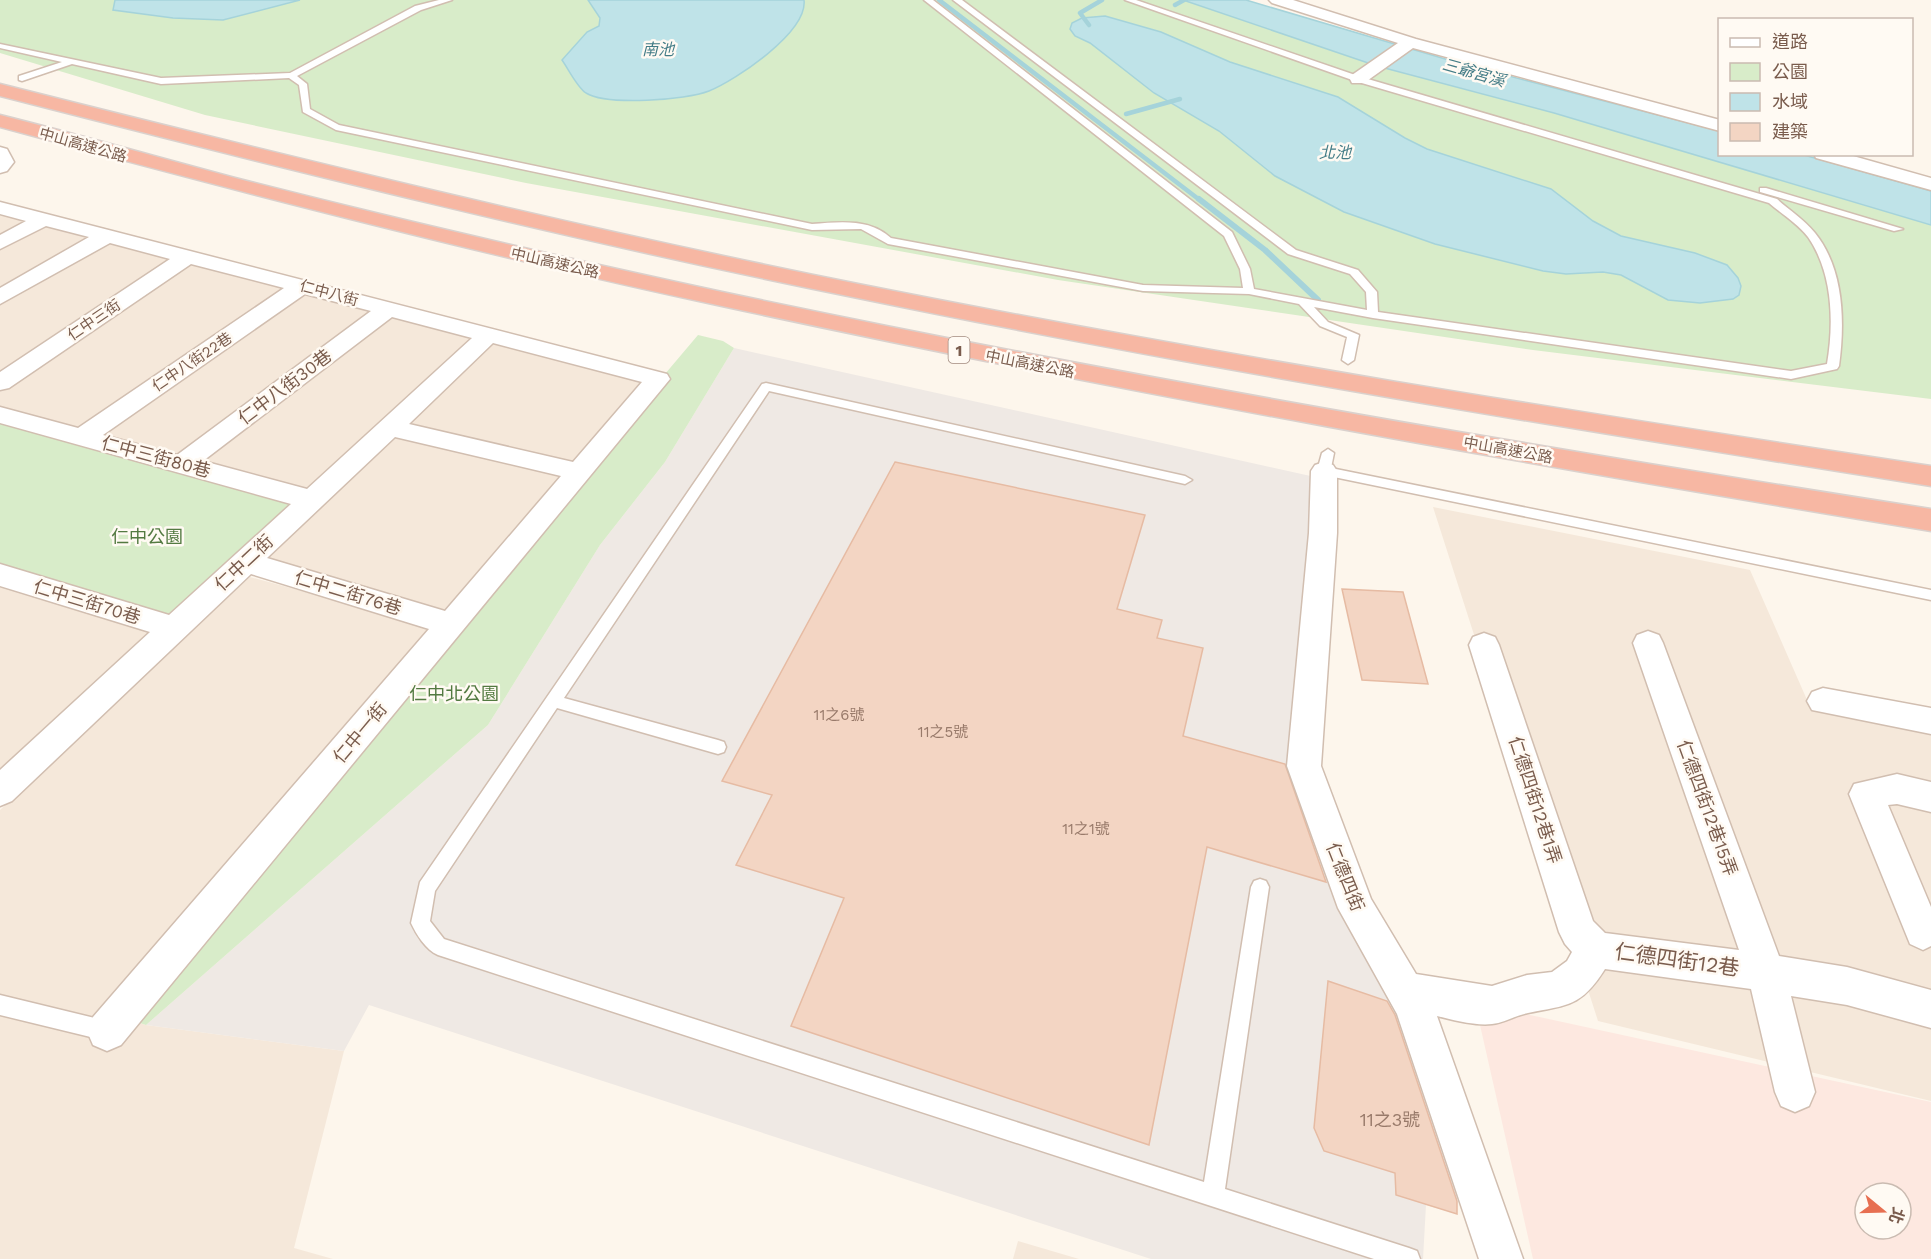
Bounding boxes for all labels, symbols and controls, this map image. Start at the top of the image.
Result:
legend [1718,18,1913,156]
text: 道路 [1772,31,1808,52]
water label: 南池 [642,40,676,59]
water label: 三爺宮溪 [1440,55,1509,91]
text: 公園 [1772,61,1808,82]
text: 水域 [1772,91,1808,112]
text: 建築 [1772,121,1808,142]
street label: 中山高速公路 [37,124,129,166]
water label: 北池 [1319,143,1353,162]
street label: 中山高速公路 [509,244,601,282]
street label: 仁中八街 [298,277,360,309]
street label: 仁中三街 [64,296,124,344]
street label: 仁中八街22巷 [149,329,235,395]
road number: 1 [948,337,970,363]
street label: 仁中八街30巷 [234,345,336,429]
street label: 中山高速公路 [984,347,1076,381]
street label: 仁中三街80巷 [99,432,213,481]
street label: 中山高速公路 [1462,433,1554,467]
park label: 仁中公園 [111,526,183,547]
street label: 仁中二街 [210,530,277,595]
street label: 仁中二街76巷 [292,566,404,619]
street label: 仁中三街70巷 [31,575,143,628]
park label: 仁中北公園 [409,683,499,704]
street label: 仁中一街 [328,698,391,767]
house number: 11之6號 [814,706,864,724]
house number: 11之5號 [918,723,968,741]
street label: 仁德四街12巷1弄 [1505,734,1566,866]
street label: 仁德四街12巷15弄 [1673,737,1742,879]
house number: 11之1號 [1062,820,1110,838]
street label: 仁德四街 [1322,840,1369,914]
street label: 仁德四街12巷 [1613,938,1741,981]
house number: 11之3號 [1360,1109,1420,1130]
north arrow [1853,1181,1913,1241]
text: 北 [1885,1205,1908,1226]

